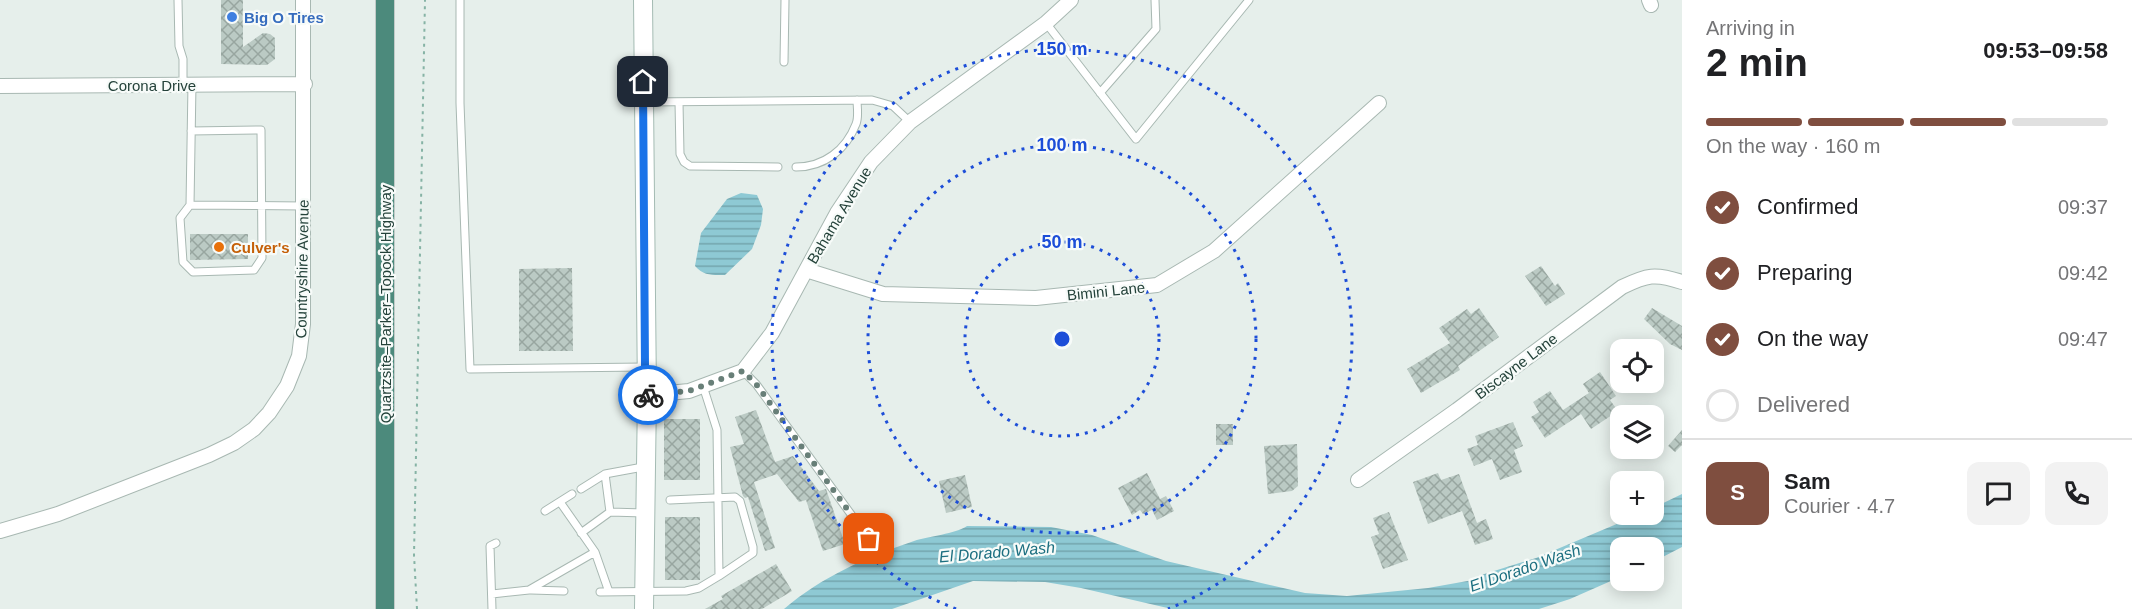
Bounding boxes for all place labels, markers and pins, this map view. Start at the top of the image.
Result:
place label: Big O Tires [244,9,324,26]
marker: Big O Tires [225,10,239,24]
pin [617,56,668,107]
place label: Culver's [231,239,290,256]
marker: Culver's [212,240,226,254]
centre of rings [1052,329,1072,349]
pin [843,513,894,564]

